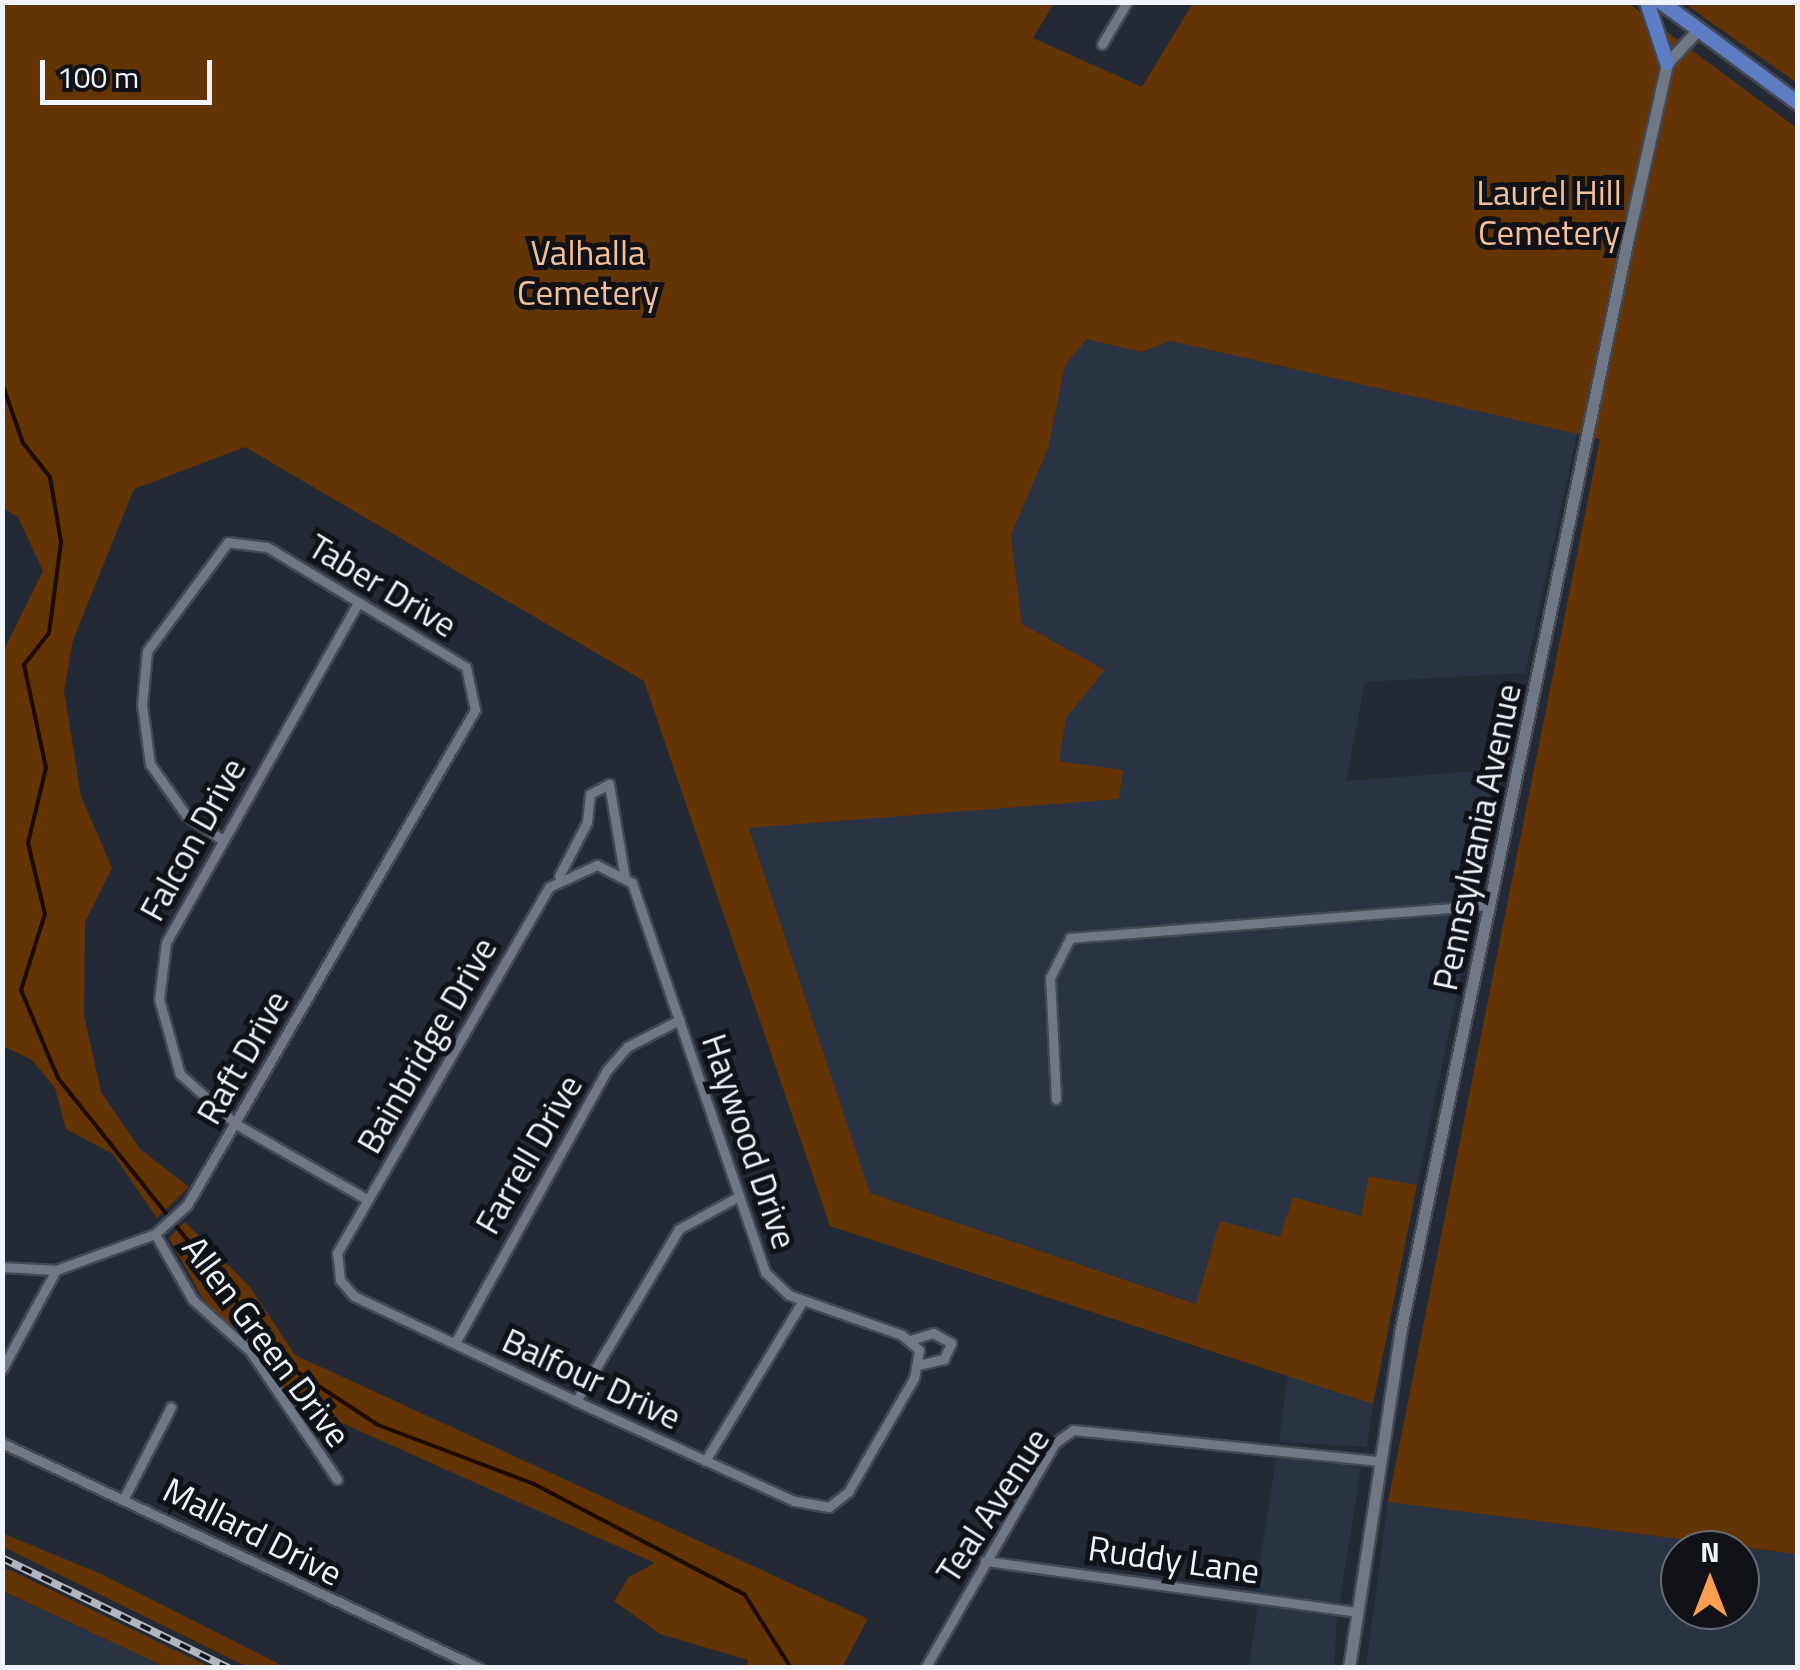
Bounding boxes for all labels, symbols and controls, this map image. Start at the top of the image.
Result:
scale bar [45,40,218,102]
text: 100 m [57,54,139,100]
park label: Laurel Hill Cemetery [1476,171,1622,253]
park label: Valhalla Cemetery [517,231,659,313]
street label: Taber Drive [301,524,465,646]
street label: Pennsylvania Avenue [1423,680,1529,994]
street label: Falcon Drive [130,750,254,928]
street label: Bainbridge Drive [347,930,505,1160]
street label: Raft Drive [187,983,297,1131]
street label: Haywood Drive [694,1028,806,1254]
street label: Farrell Drive [466,1067,590,1241]
street label: Allen Green Drive [174,1227,360,1455]
street label: Balfour Drive [496,1318,688,1438]
street label: Teal Avenue [927,1420,1057,1590]
street label: Mallard Drive [157,1468,349,1594]
street label: Ruddy Lane [1086,1526,1262,1592]
north arrow [1660,1530,1760,1630]
text: N [1700,1530,1720,1573]

